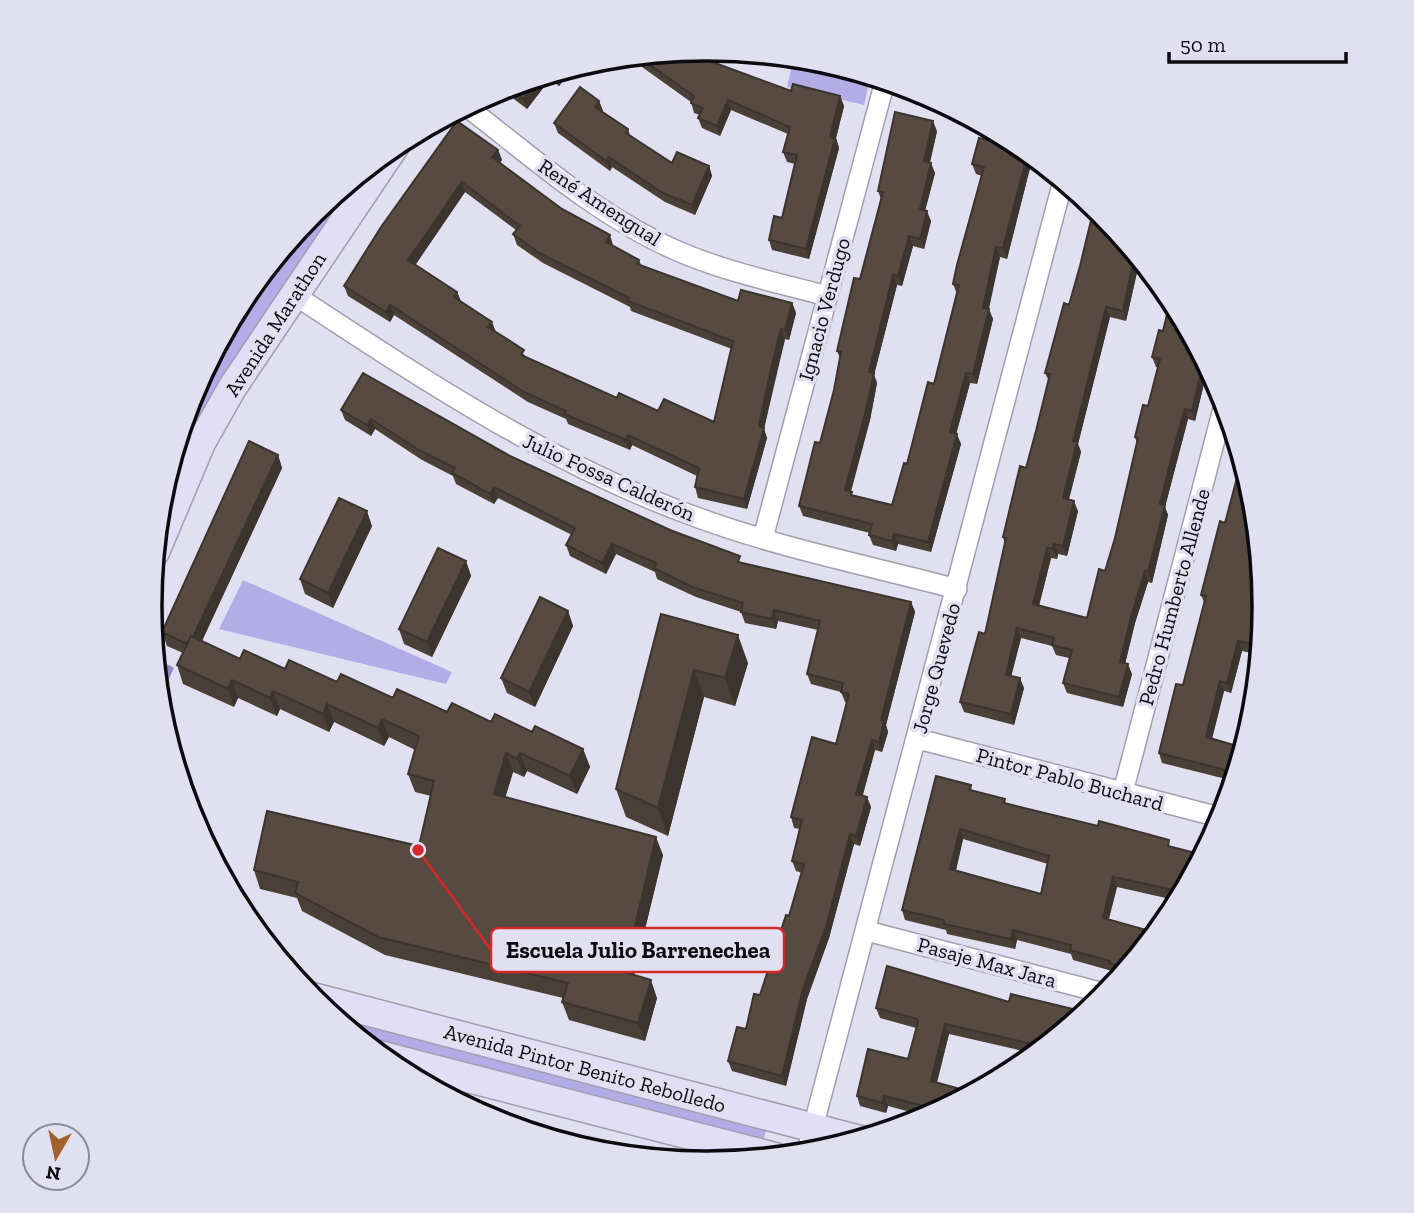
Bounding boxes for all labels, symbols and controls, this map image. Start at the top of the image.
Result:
scale bar [1169,21,1346,65]
text: 50 m [1180,32,1226,57]
street label: René Amengual [534,153,666,251]
street label: Ignacio Verdugo [793,235,855,383]
street label: Avenida Marathon [219,247,331,401]
street label: Julio Fossa Calderón [519,428,699,526]
street label: Pedro Humberto Allende [1133,486,1215,708]
street label: Jorge Quevedo [907,600,965,736]
street label: Pintor Pablo Buchard [974,742,1167,816]
callout: Escuela Julio Barrenechea [491,928,784,972]
street label: Pasaje Max Jara [914,931,1059,994]
text: Escuela Julio Barrenechea [506,936,771,964]
street label: Avenida Pintor Benito Rebolledo [441,1018,729,1118]
north arrow [21,1122,91,1192]
text: N [44,1161,62,1186]

